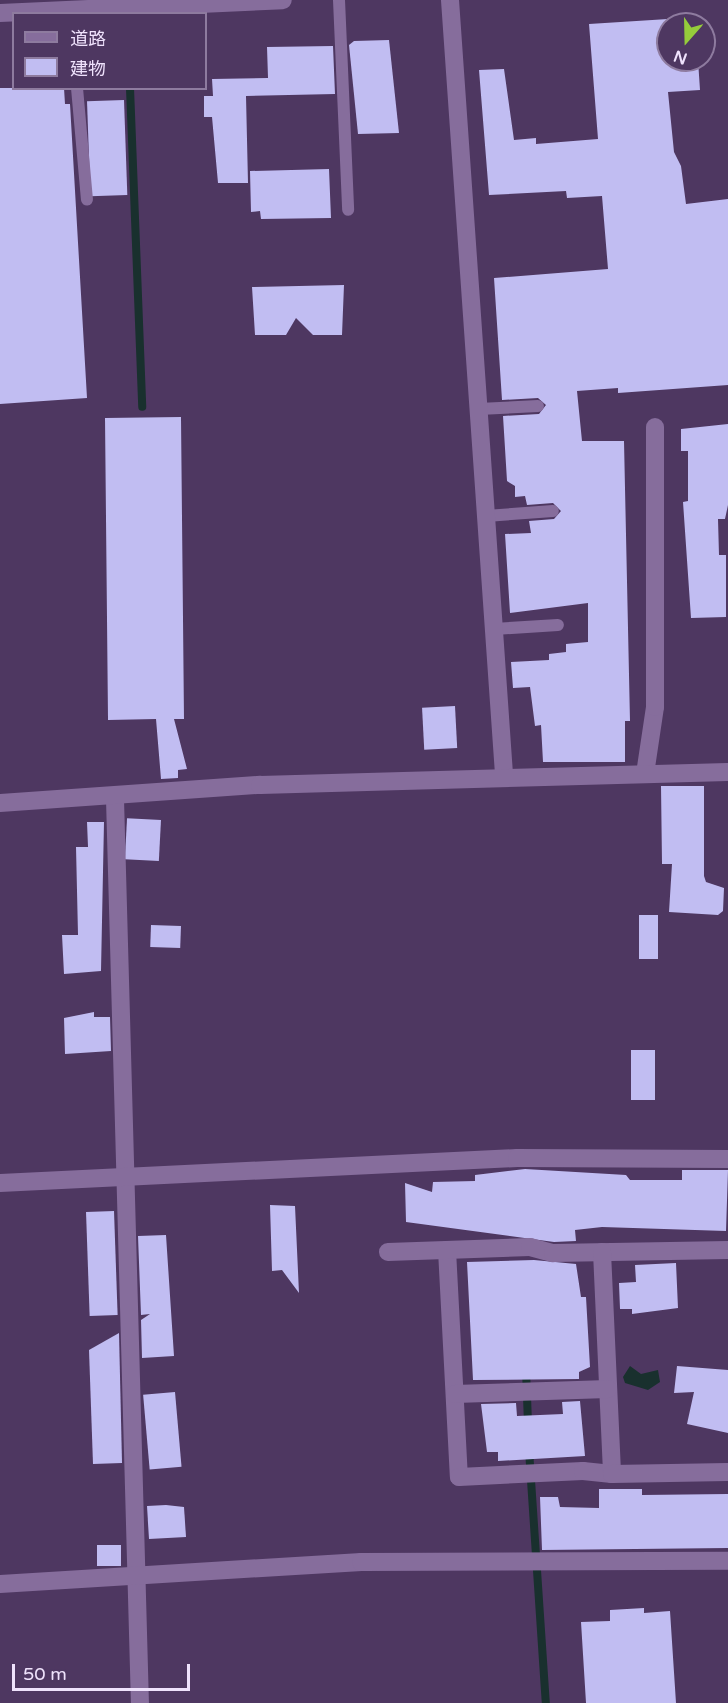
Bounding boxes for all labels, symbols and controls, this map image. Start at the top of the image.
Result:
legend [12,12,207,90]
north arrow [656,12,716,72]
text: 道路 [70,28,106,50]
text: N [671,45,690,69]
text: 建物 [70,58,106,80]
scale bar [15,1652,194,1690]
text: 50 m [23,1663,67,1685]

